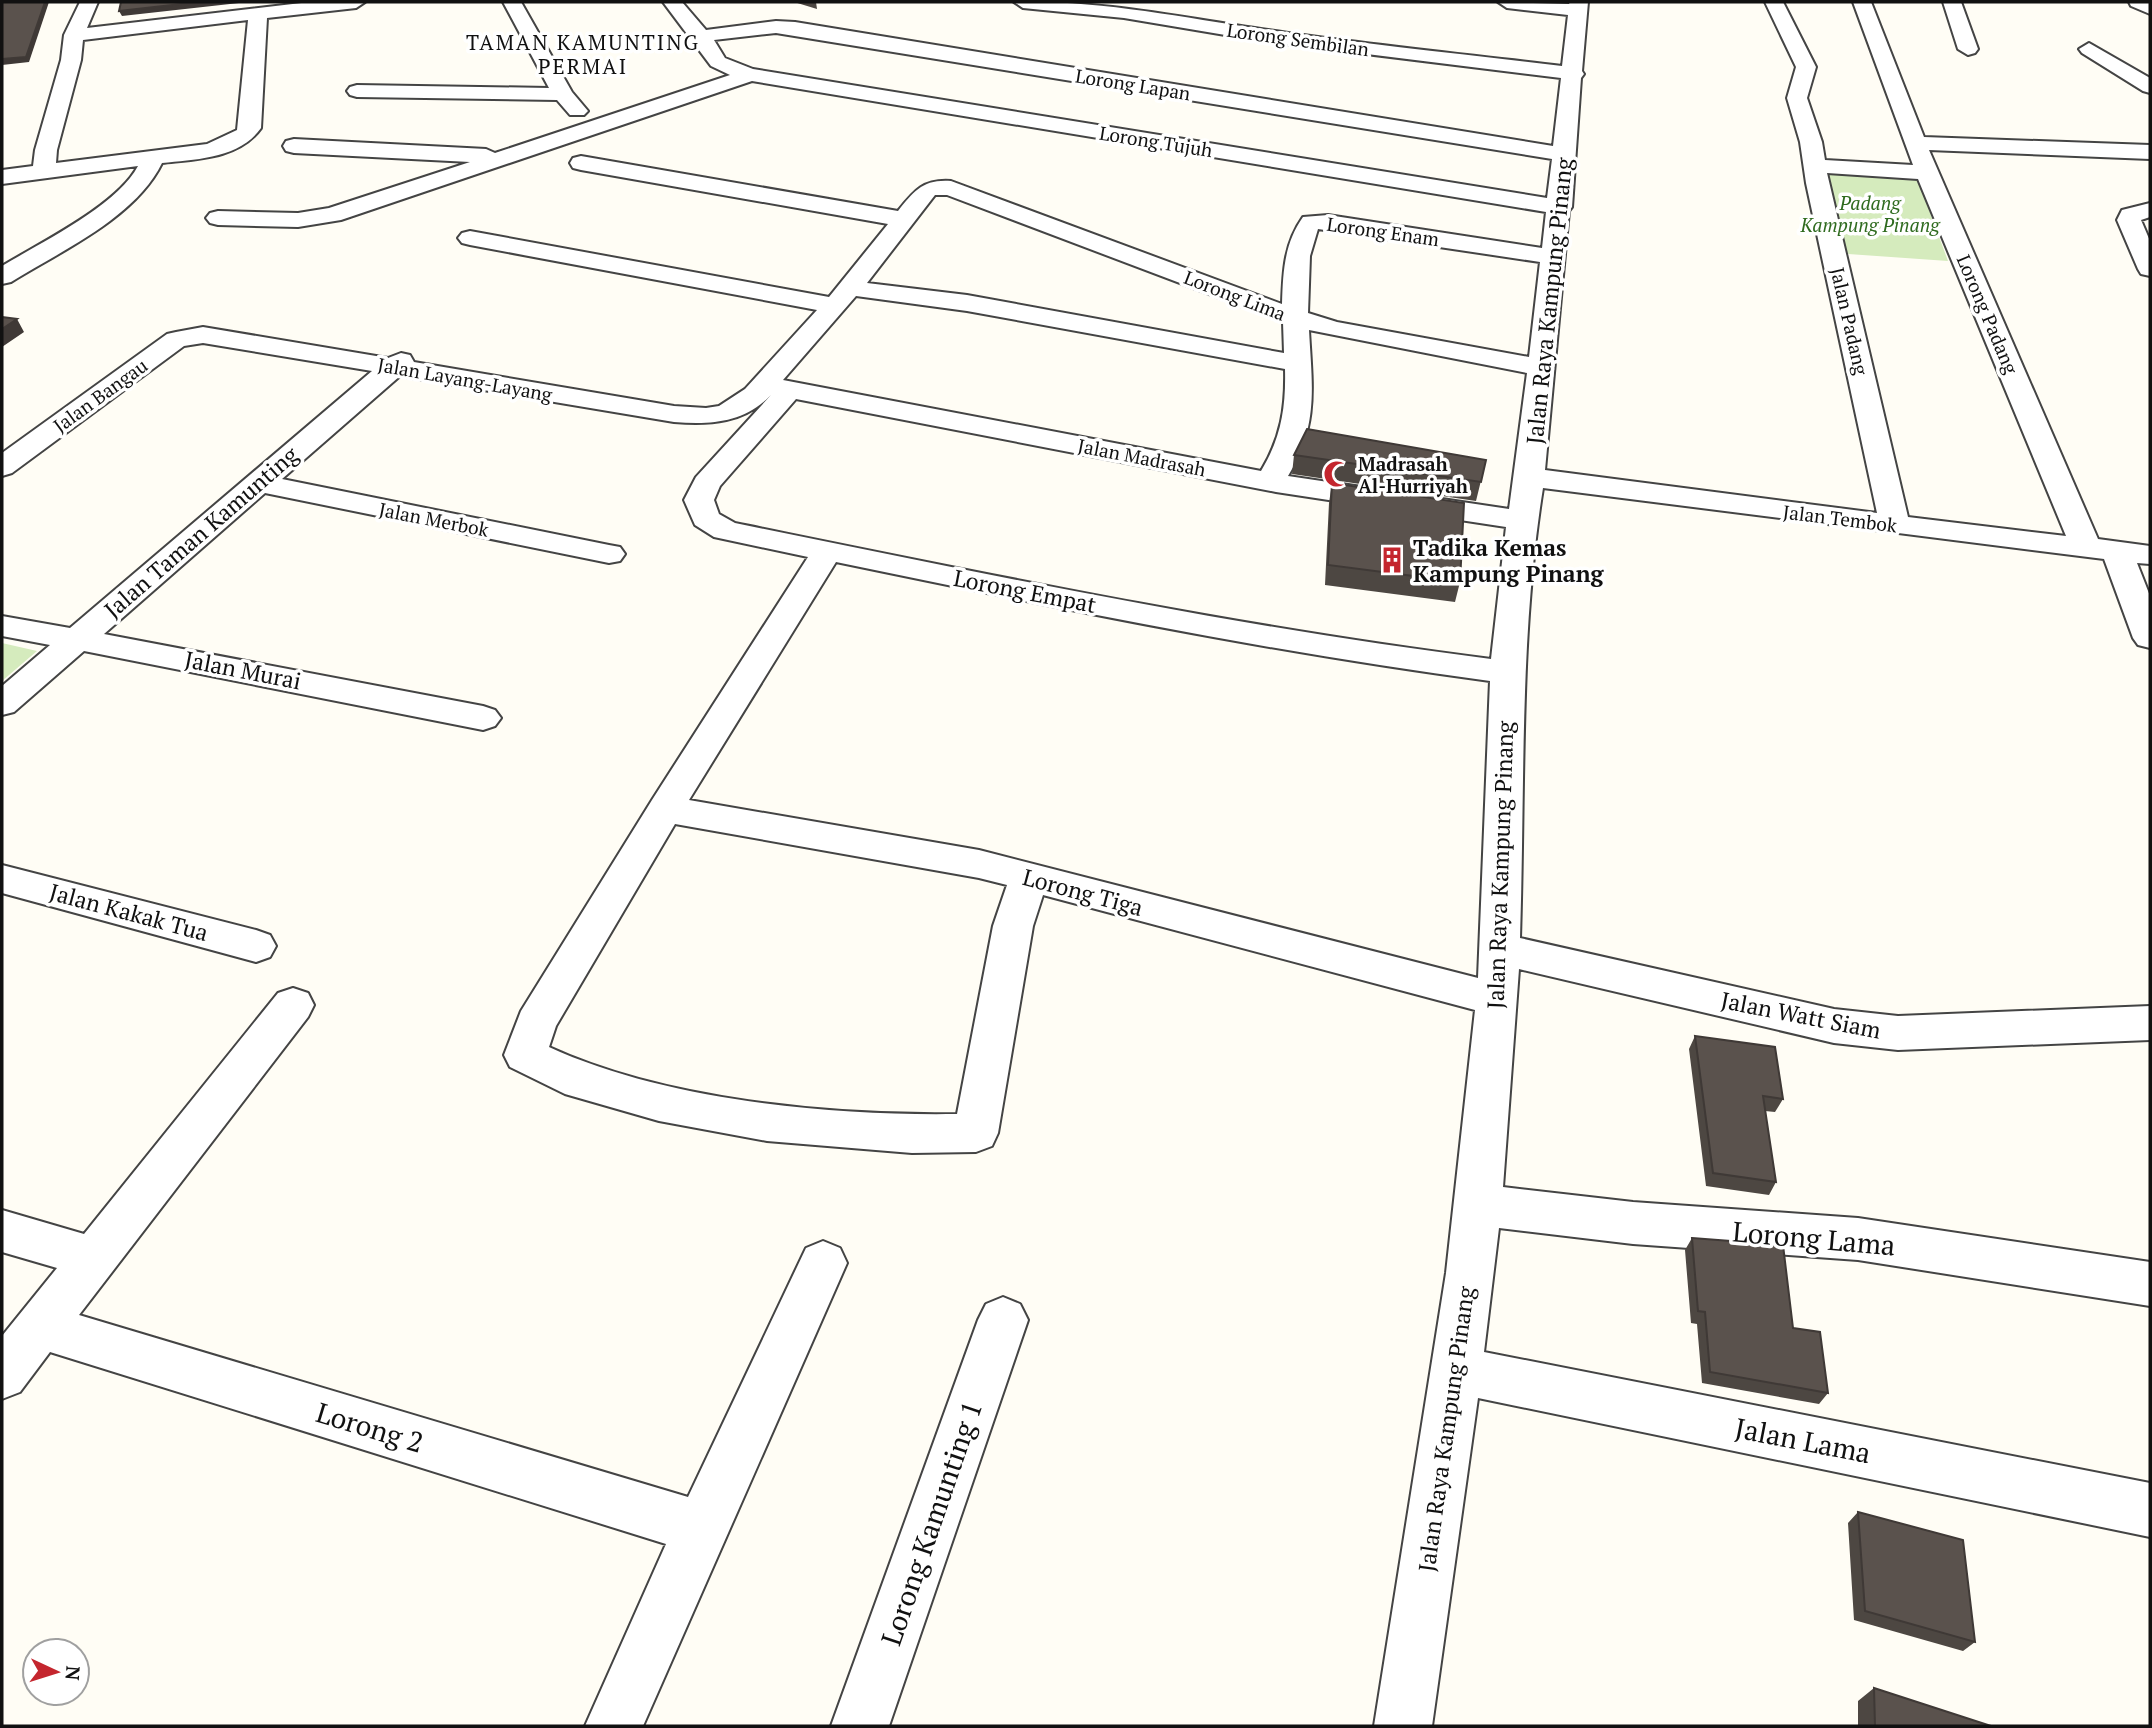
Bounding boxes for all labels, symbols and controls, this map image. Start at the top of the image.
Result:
street label: Lorong Sembilan [1225,17,1371,61]
district label: TAMAN KAMUNTING PERMAI [466,28,700,80]
street label: Lorong Lapan [1074,63,1192,105]
street label: Lorong Tujuh [1098,120,1214,162]
street label: Jalan Raya Kampung Pinang [1519,155,1580,446]
park label: Padang Kampung Pinang [1800,190,1941,237]
street label: Lorong Enam [1325,211,1441,251]
street label: Lorong Padang [1952,251,2025,378]
street label: Lorong Lima [1181,264,1290,326]
street label: Jalan Padang [1825,265,1875,378]
street label: Jalan Layang-Layang [376,351,555,407]
street label: Jalan Bangau [48,352,152,438]
street label: Jalan Madrasah [1076,432,1208,482]
street label: Jalan Taman Kamunting [97,439,305,625]
place label: Madrasah Al-Hurriyah [1358,451,1468,498]
mosque icon: Madrasah Al-Hurriyah [1322,459,1352,489]
street label: Jalan Merbok [377,496,491,542]
street label: Jalan Tembok [1782,499,1899,537]
place label: Tadika Kemas Kampung Pinang [1413,532,1604,589]
building icon: Tadika Kemas Kampung Pinang [1377,545,1407,575]
street label: Lorong Empat [951,562,1099,620]
street label: Jalan Murai [182,644,304,696]
street label: Jalan Raya Kampung Pinang [1479,720,1521,1009]
street label: Lorong Tiga [1020,861,1147,923]
street label: Jalan Kakak Tua [46,876,212,948]
street label: Jalan Watt Siam [1718,984,1884,1046]
street label: Lorong Lama [1731,1212,1897,1264]
street label: Jalan Raya Kampung Pinang [1411,1283,1482,1574]
street label: Lorong 2 [312,1393,428,1461]
street label: Lorong Kamunting 1 [872,1396,990,1650]
street label: Jalan Lama [1732,1409,1874,1471]
north arrow [21,1637,91,1707]
text: N [60,1665,86,1682]

